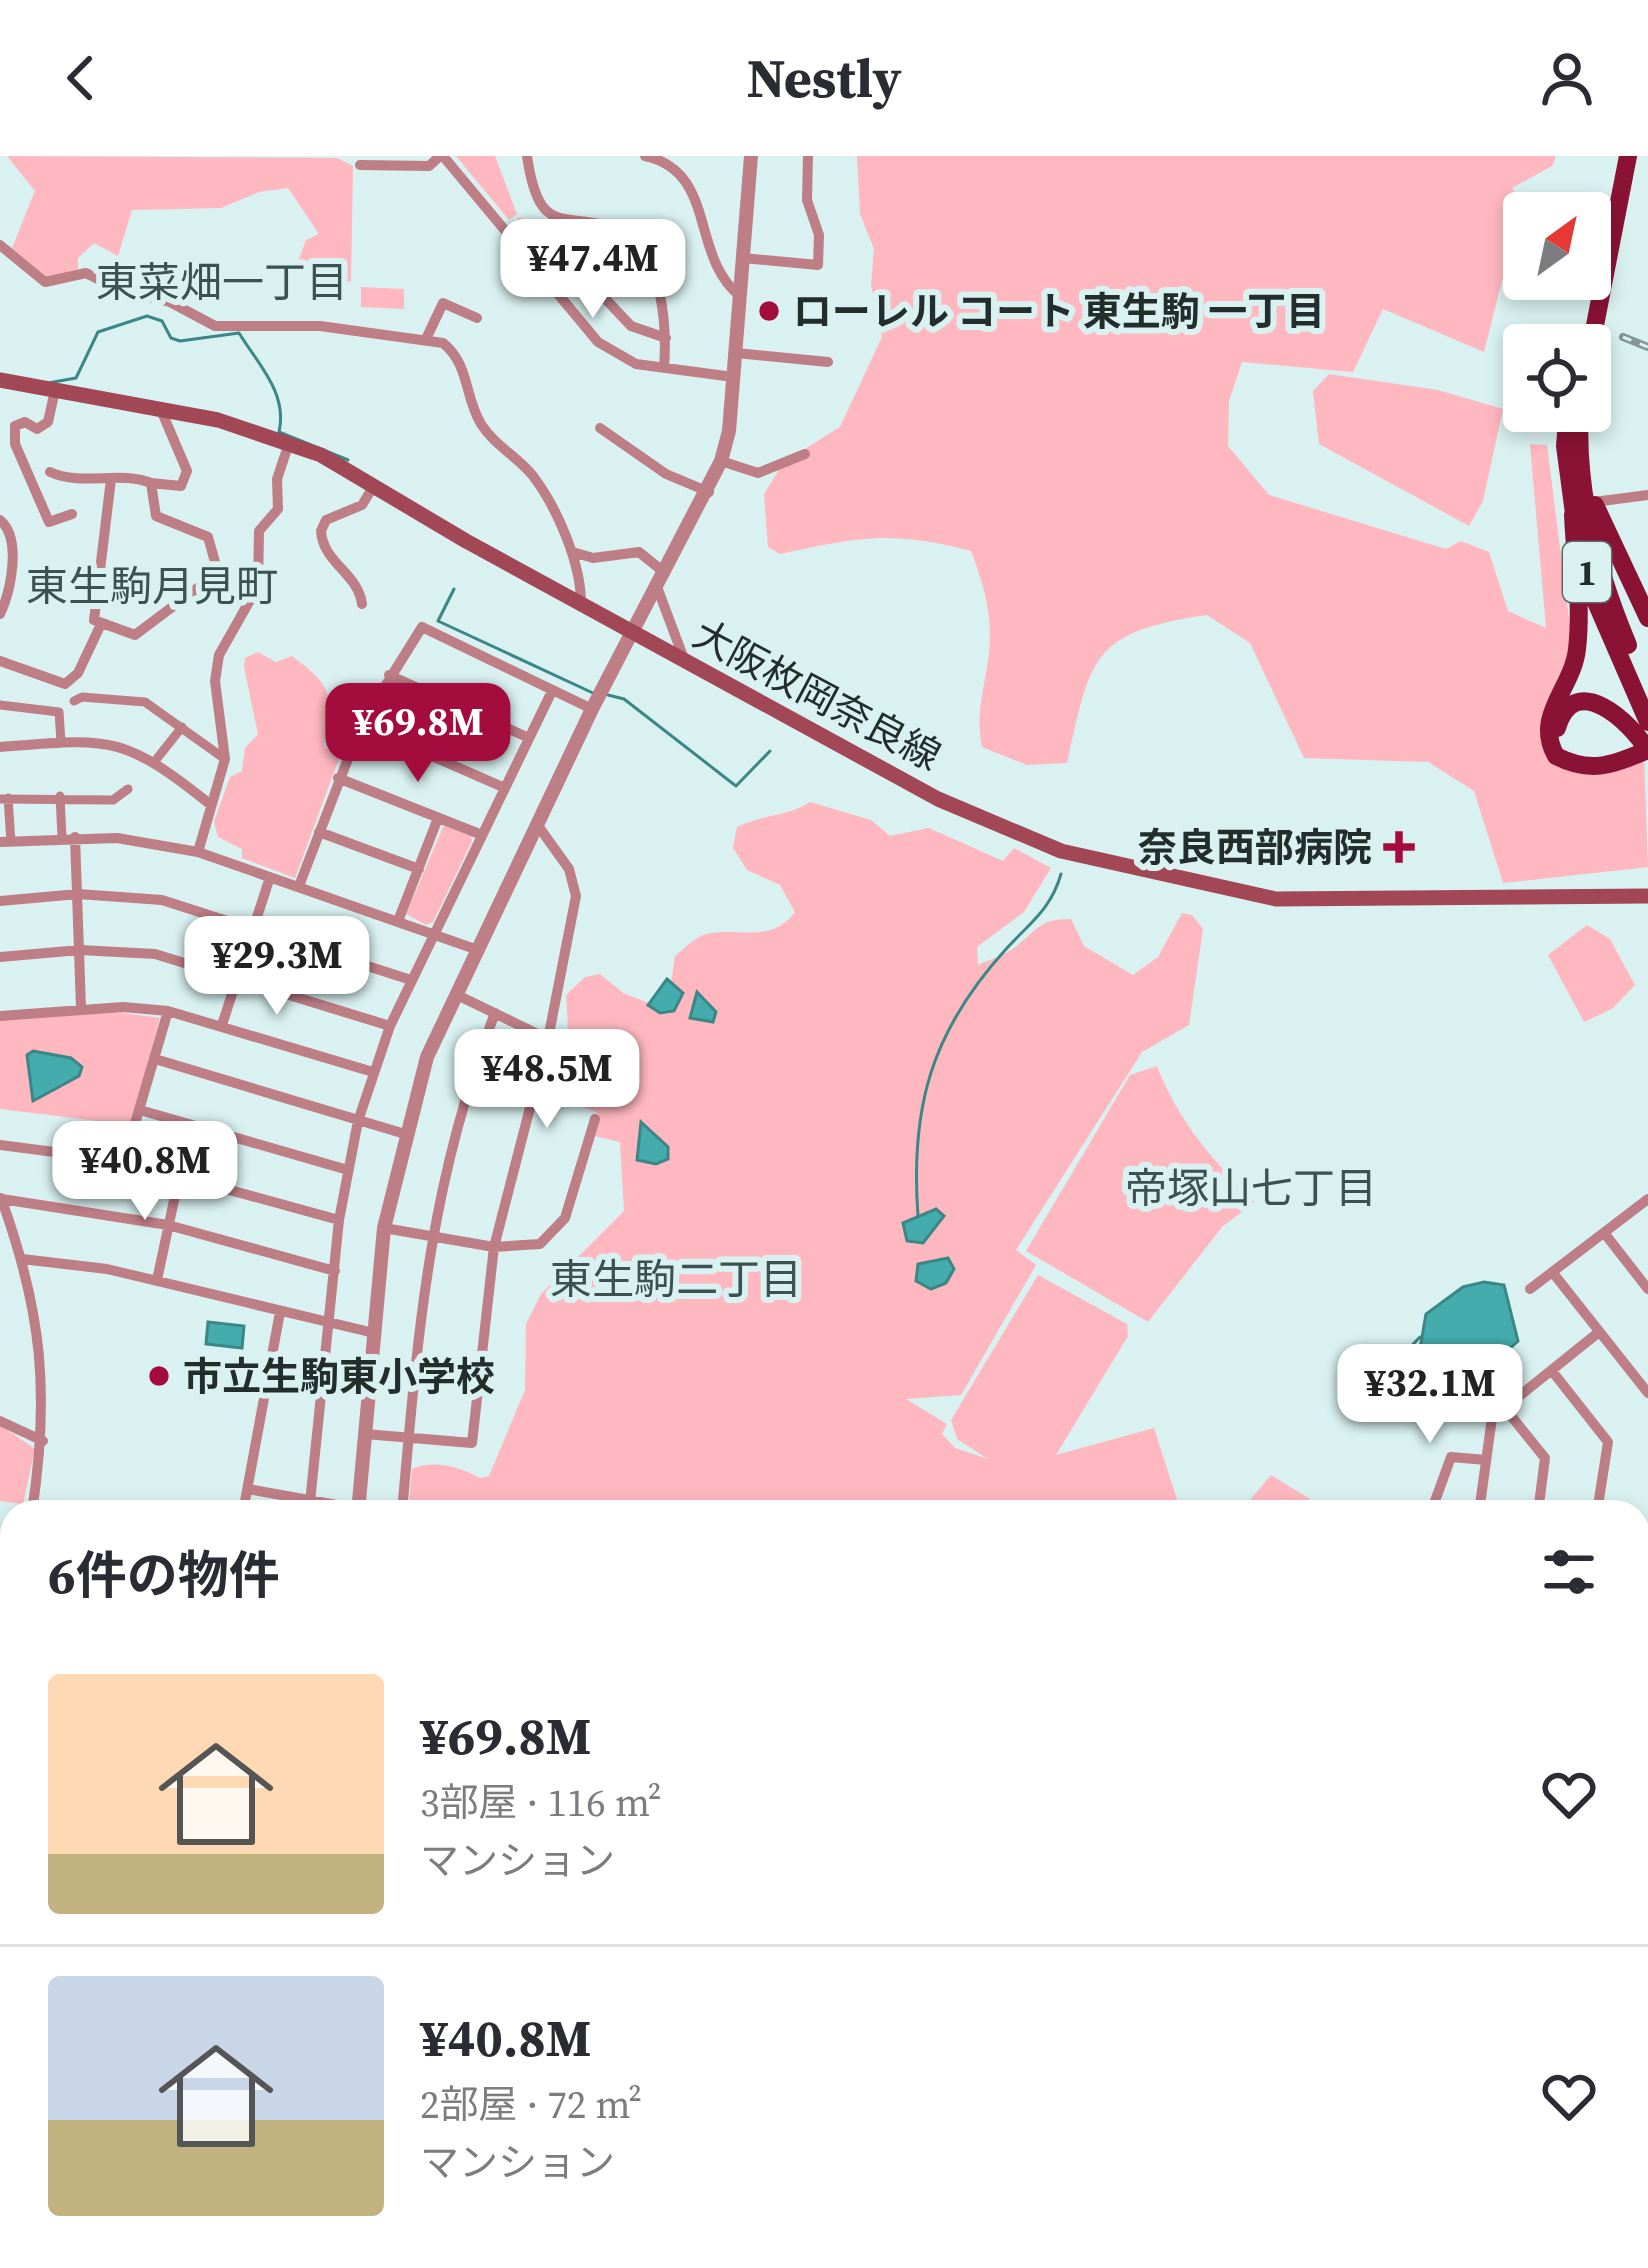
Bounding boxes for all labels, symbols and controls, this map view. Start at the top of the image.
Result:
text: Nestly [747,41,902,115]
icon: back [48,45,114,111]
icon: person [1534,45,1600,111]
north arrow [1503,192,1611,300]
map controls [1503,192,1611,432]
pin: ¥47.4M [495,219,691,321]
text: ¥47.4M [527,231,659,284]
district label: 東菜畑一丁目 [96,253,348,311]
place label: ローレル コート 東生駒 一丁目 [793,285,1325,338]
marker: ローレル コート 東生駒 一丁目 [756,298,782,324]
button: locate [1503,324,1611,432]
road number: 1 [1563,542,1611,602]
district label: 東生駒月見町 [26,557,278,615]
street label: 大阪枚岡奈良線 [684,608,950,782]
pin: ¥69.8M [320,683,516,785]
text: ¥69.8M [352,695,484,748]
place label: 奈良西部病院 [1138,821,1372,874]
marker: 奈良西部病院 [1383,831,1415,863]
pin: ¥29.3M [179,916,375,1018]
text: ¥29.3M [211,928,343,981]
pin: ¥48.5M [449,1029,645,1131]
text: ¥48.5M [481,1041,613,1094]
pin: ¥40.8M [47,1121,243,1223]
text: ¥40.8M [79,1133,211,1186]
district label: 帝塚山七丁目 [1125,1159,1377,1217]
district label: 東生駒二丁目 [550,1250,802,1308]
pin: ¥32.1M [1332,1344,1528,1446]
place label: 市立生駒東小学校 [183,1350,495,1403]
text: ¥32.1M [1364,1356,1496,1409]
marker: 市立生駒東小学校 [146,1363,172,1389]
icon: filters [1536,1539,1602,1605]
text: 6件の物件 [48,1540,280,1610]
text: ¥69.8M [420,1701,592,1771]
icon: home [144,1722,288,1866]
icon: heart [1536,1761,1602,1827]
text: 3部屋 · 116 m² [420,1776,662,1829]
text: マンション [420,1834,615,1887]
text: ¥40.8M [420,2003,592,2073]
icon: home [144,2024,288,2168]
icon: heart [1536,2063,1602,2129]
text: 2部屋 · 72 m² [420,2078,642,2131]
text: マンション [420,2136,615,2189]

